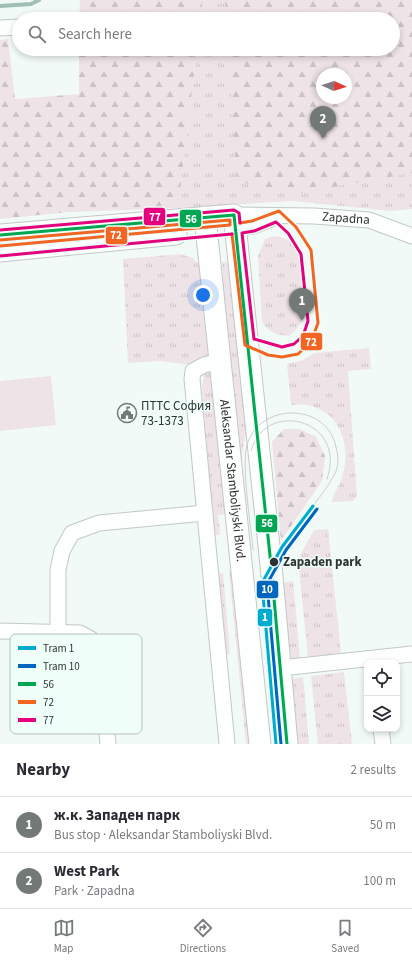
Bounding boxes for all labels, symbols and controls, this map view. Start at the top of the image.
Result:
search box [12,12,400,56]
icon: search [26,23,48,45]
text: Search here [58,24,132,45]
north arrow [316,68,352,104]
pin: 2 [310,106,336,139]
line badge: 77 [143,207,166,226]
street label: Zapadna [321,208,370,229]
line badge: 56 [179,209,202,228]
text: 77 [149,210,161,225]
text: 56 [185,212,197,227]
line badge: 72 [105,226,128,245]
text: 72 [110,228,122,243]
your location [193,285,213,305]
pin: 1 [289,288,315,321]
line badge: 72 [300,332,323,351]
text: 72 [305,335,317,350]
place label: ПТТС София 73-1373 [141,397,211,430]
street label: Aleksandar Stamboliyski Blvd. [215,398,250,563]
public building icon: ПТТС София 73-1373 [116,402,138,424]
line badge: 56 [255,514,278,533]
text: 56 [261,516,273,531]
place label: Zapaden park [283,553,362,571]
marker: Zapaden park [268,556,280,568]
line badge: 10 [256,580,279,599]
text: 10 [261,582,273,597]
line badge: 1 [257,608,273,627]
text: 1 [262,610,268,625]
legend [10,634,142,734]
text: Tram 1 [43,641,74,656]
text: Tram 10 [43,659,80,674]
map controls [364,660,400,732]
button: locate [364,660,400,696]
text: 56 [43,677,54,692]
text: 72 [43,695,54,710]
button: layers [364,696,400,732]
text: 77 [43,713,54,728]
text: Nearby [16,758,70,782]
text: 2 results [351,761,396,779]
text: ж.к. Западен парк [54,805,180,826]
text: 1 [26,816,32,834]
text: 50 m [370,816,396,834]
text: Bus stop · Aleksandar Stamboliyski Blvd. [54,826,272,844]
text: West Park [54,861,120,882]
text: 2 [26,872,32,890]
text: 100 m [363,872,396,890]
text: Park · Zapadna [54,882,135,900]
tab: Map [53,917,75,956]
tab: Directions [180,917,226,956]
tab: Saved [331,917,359,956]

